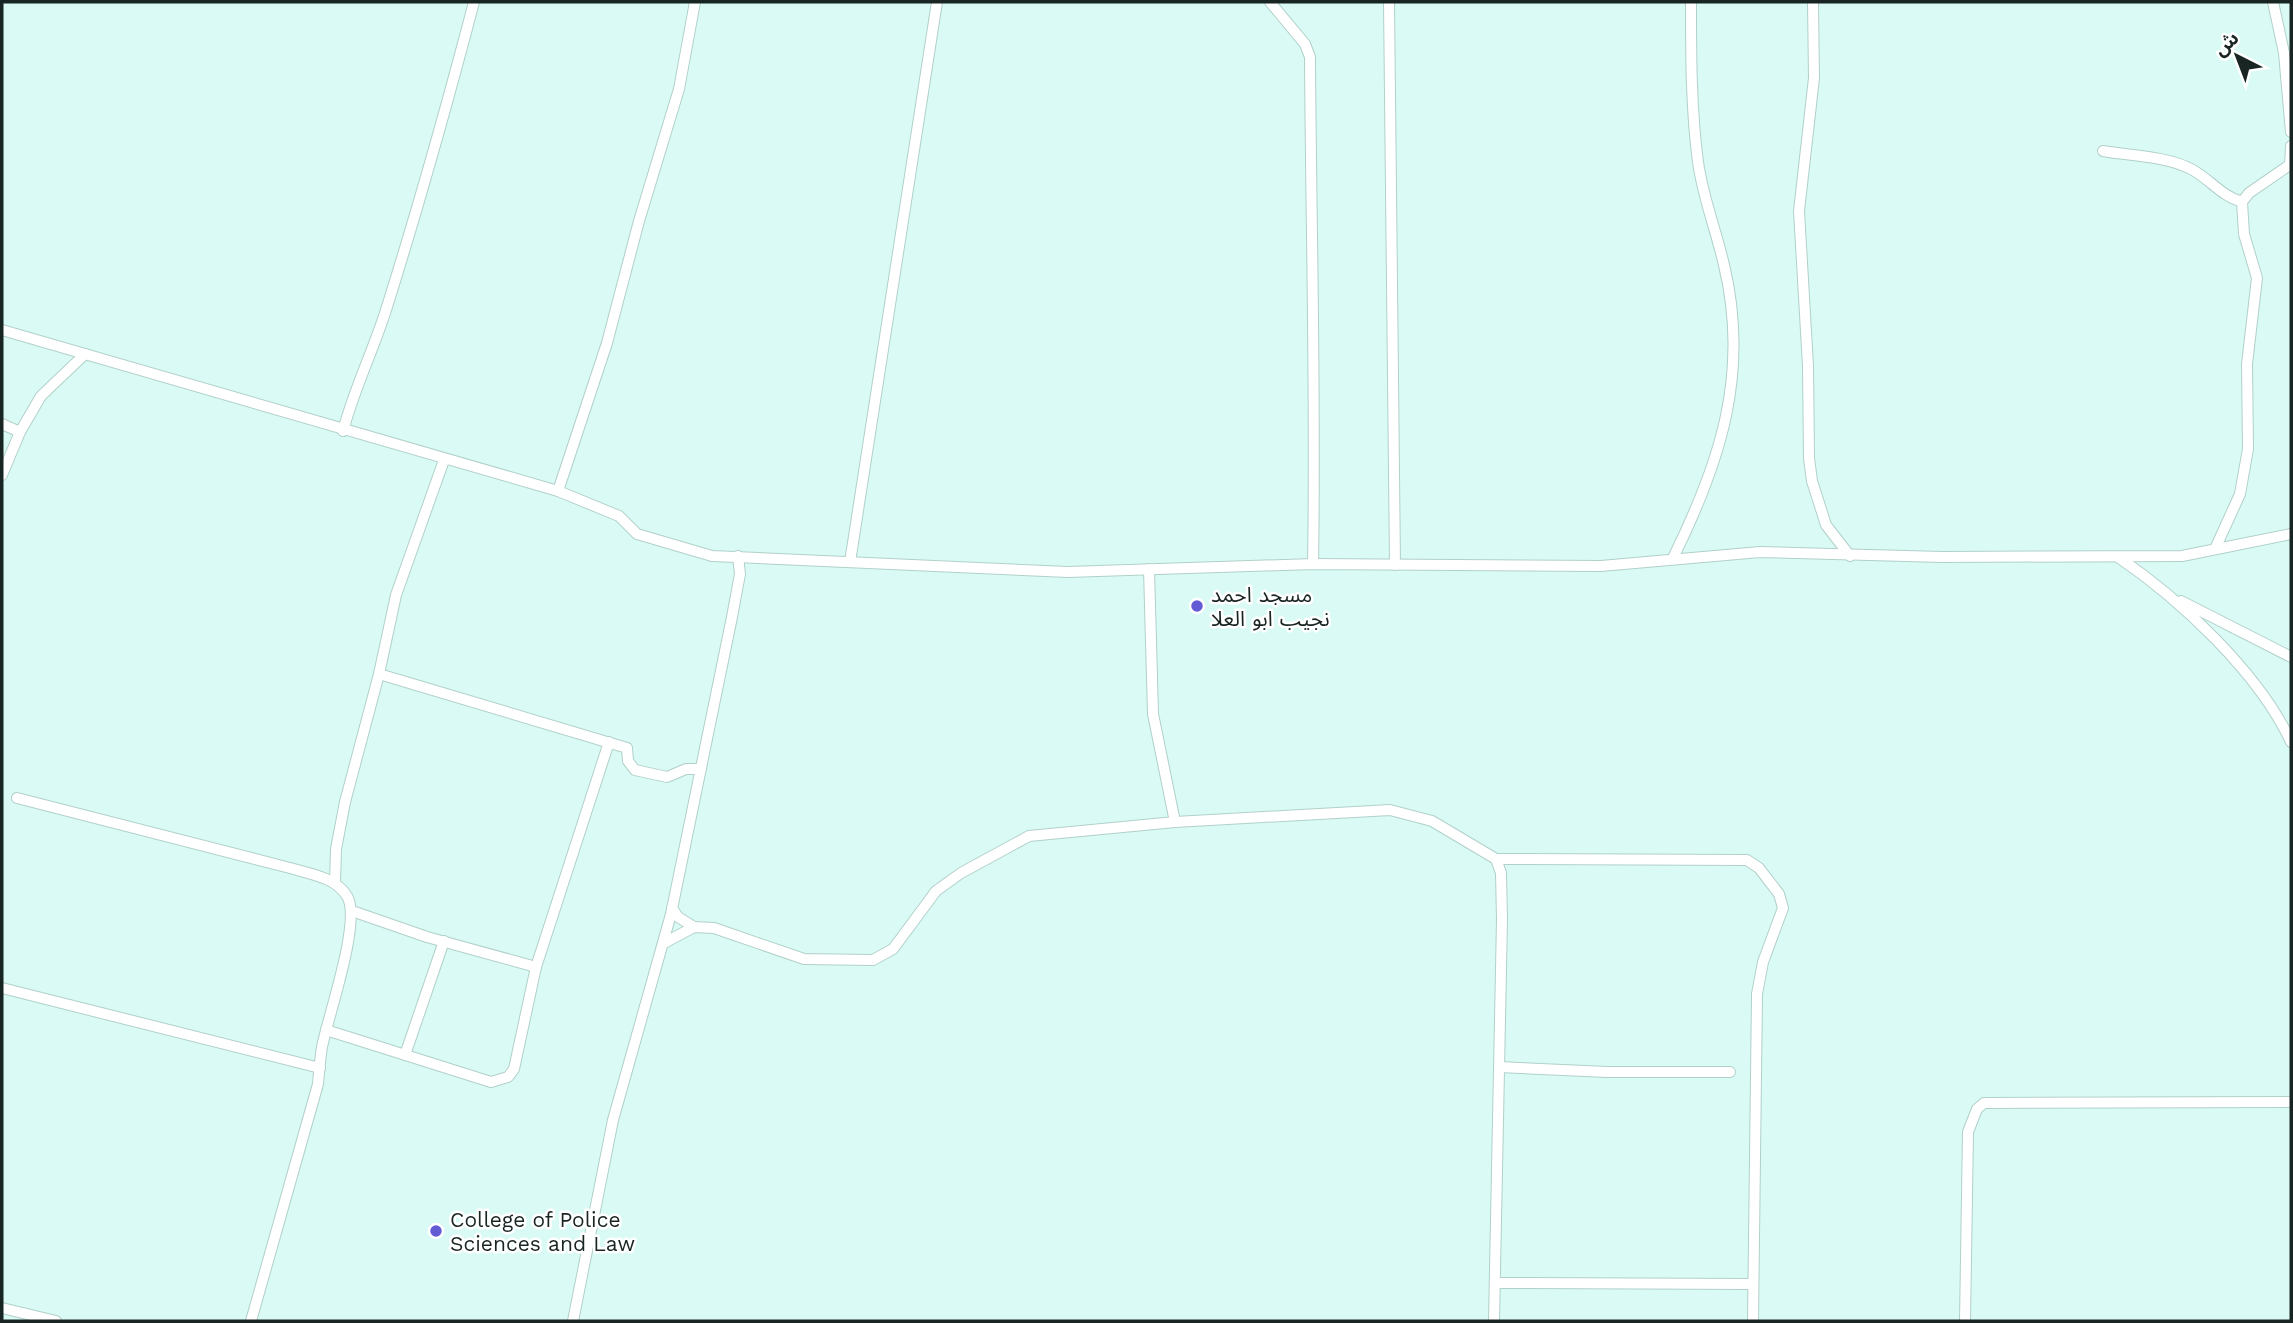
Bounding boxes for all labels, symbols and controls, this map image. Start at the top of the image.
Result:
north arrow [2202,21,2272,91]
text: ش [2209,26,2243,61]
place label: مسجد احمد نجيب ابو العلا [1211,582,1330,631]
marker: مسجد احمد نجيب ابو العلا [1189,598,1205,614]
place label: College of Police Sciences and Law [450,1207,635,1256]
marker: College of Police Sciences and Law [428,1223,444,1239]

